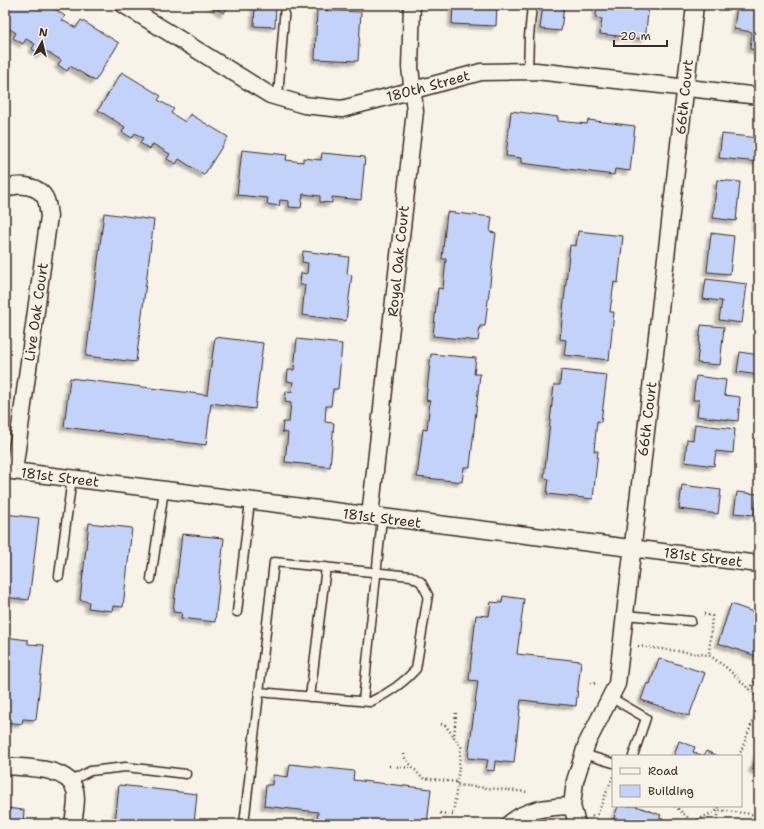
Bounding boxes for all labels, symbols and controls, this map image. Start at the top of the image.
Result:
north arrow [22,22,62,62]
scale bar [614,22,667,48]
text: N [38,25,49,41]
text: 20 m [620,28,651,44]
street label: 66th Court [671,59,697,135]
street label: 180th Street [384,66,472,106]
street label: Royal Oak Court [383,204,413,318]
street label: Live Oak Court [20,261,52,363]
street label: 66th Court [633,380,661,458]
street label: 181st Street [20,463,100,491]
street label: 181st Street [342,504,422,532]
street label: 181st Street [663,543,743,571]
legend [612,755,742,807]
text: Road [648,763,679,779]
text: Building [648,783,694,799]

